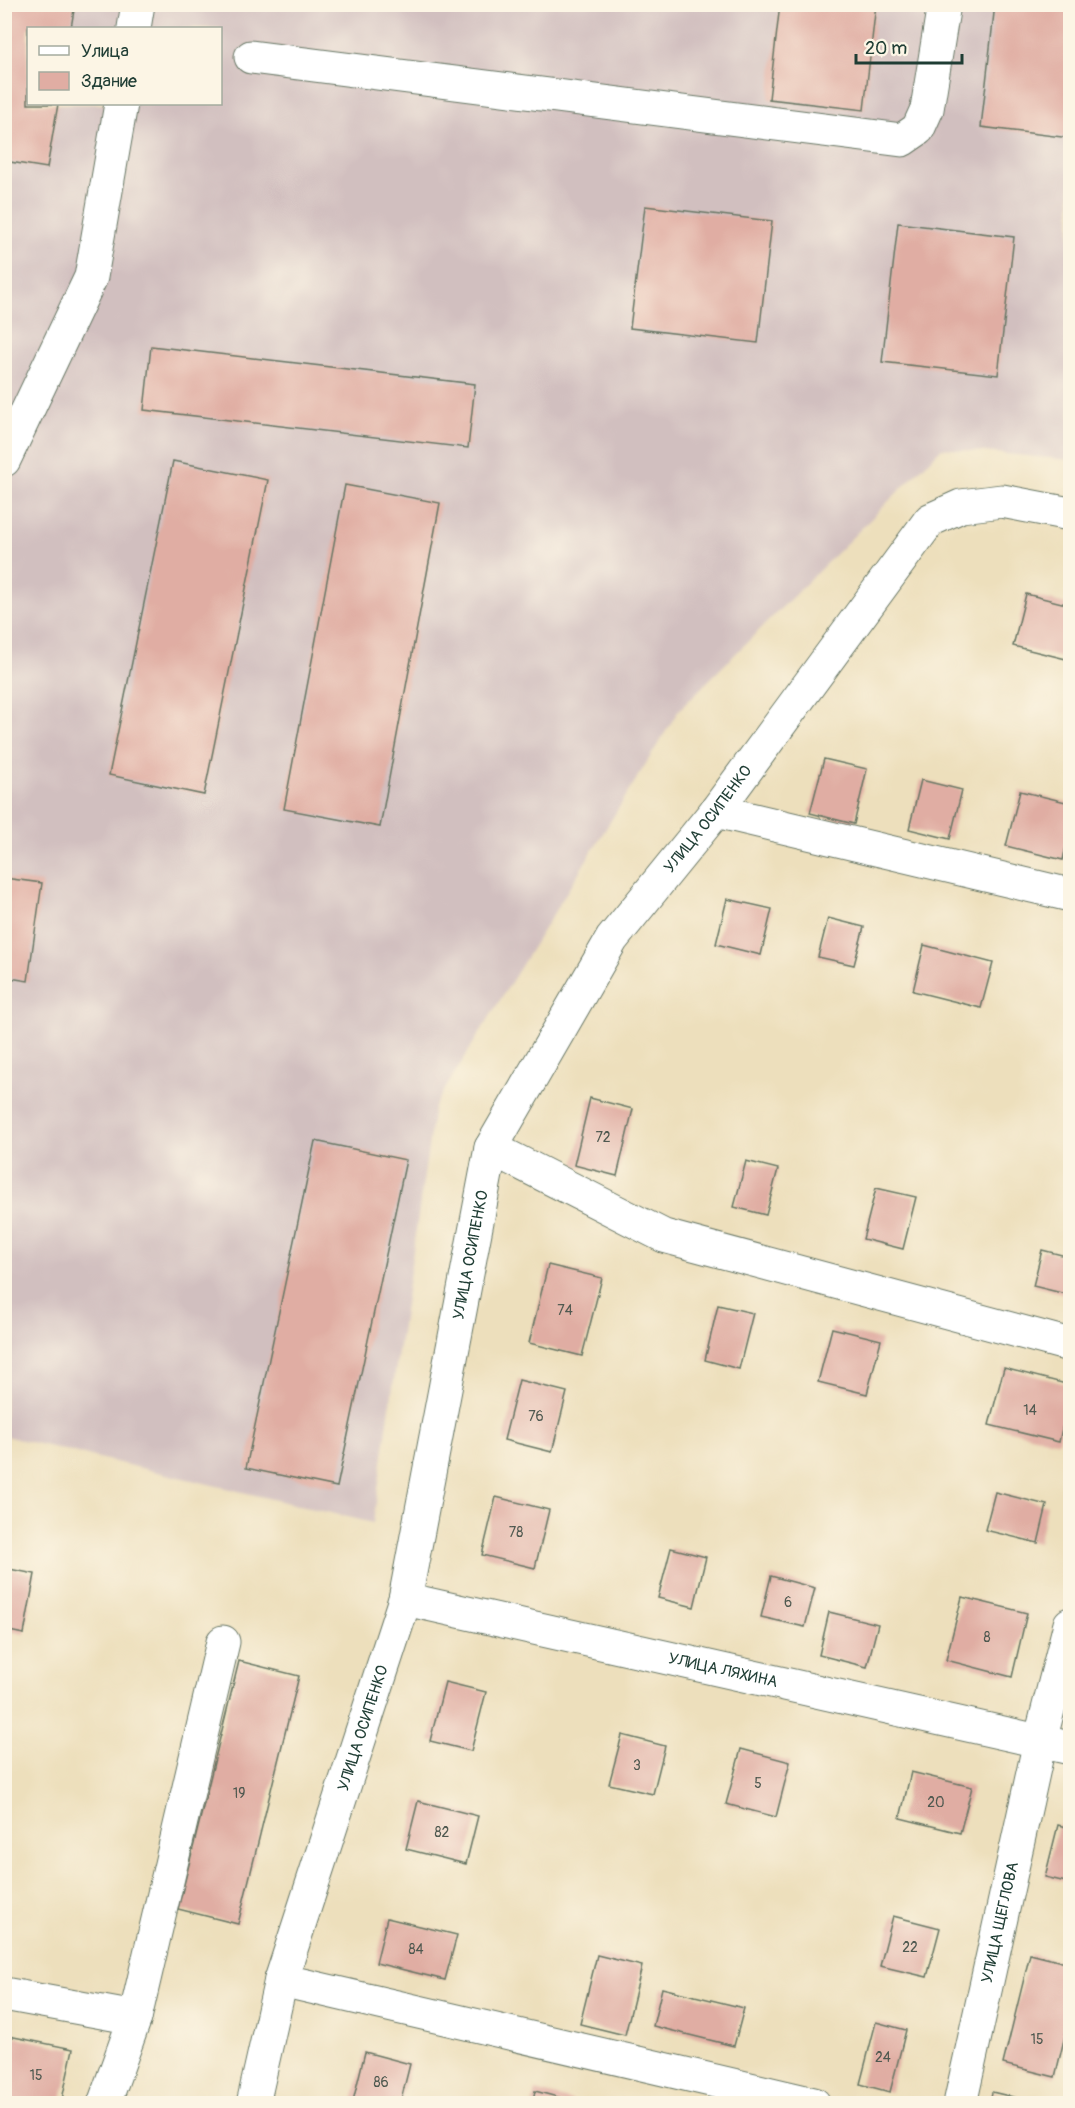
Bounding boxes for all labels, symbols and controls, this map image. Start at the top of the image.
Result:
legend [27,27,222,105]
scale bar [856,27,962,65]
text: 20 m [865,37,907,60]
text: Улица [81,40,129,63]
text: Здание [81,70,137,93]
street label: УЛИЦА ОСИПЕНКО [660,761,756,877]
house number: 72 [595,1129,611,1146]
street label: УЛИЦА ОСИПЕНКО [448,1189,493,1321]
house number: 74 [557,1302,573,1319]
house number: 14 [1023,1402,1037,1419]
house number: 76 [528,1408,544,1425]
house number: 78 [509,1524,523,1541]
house number: 6 [784,1594,792,1611]
house number: 8 [983,1629,991,1646]
street label: УЛИЦА ЛЯХИНА [666,1648,780,1692]
street label: УЛИЦА ОСИПЕНКО [333,1663,393,1794]
house number: 3 [633,1757,641,1774]
house number: 5 [754,1775,762,1792]
house number: 19 [233,1785,245,1802]
house number: 20 [927,1794,945,1811]
house number: 82 [435,1824,450,1841]
street label: УЛИЦА ЩЕГЛОВА [977,1860,1023,1985]
house number: 22 [902,1939,918,1956]
house number: 84 [408,1941,424,1958]
house number: 15 [1030,2031,1044,2048]
house number: 24 [875,2049,891,2066]
house number: 15 [29,2067,43,2084]
house number: 86 [373,2074,389,2091]

